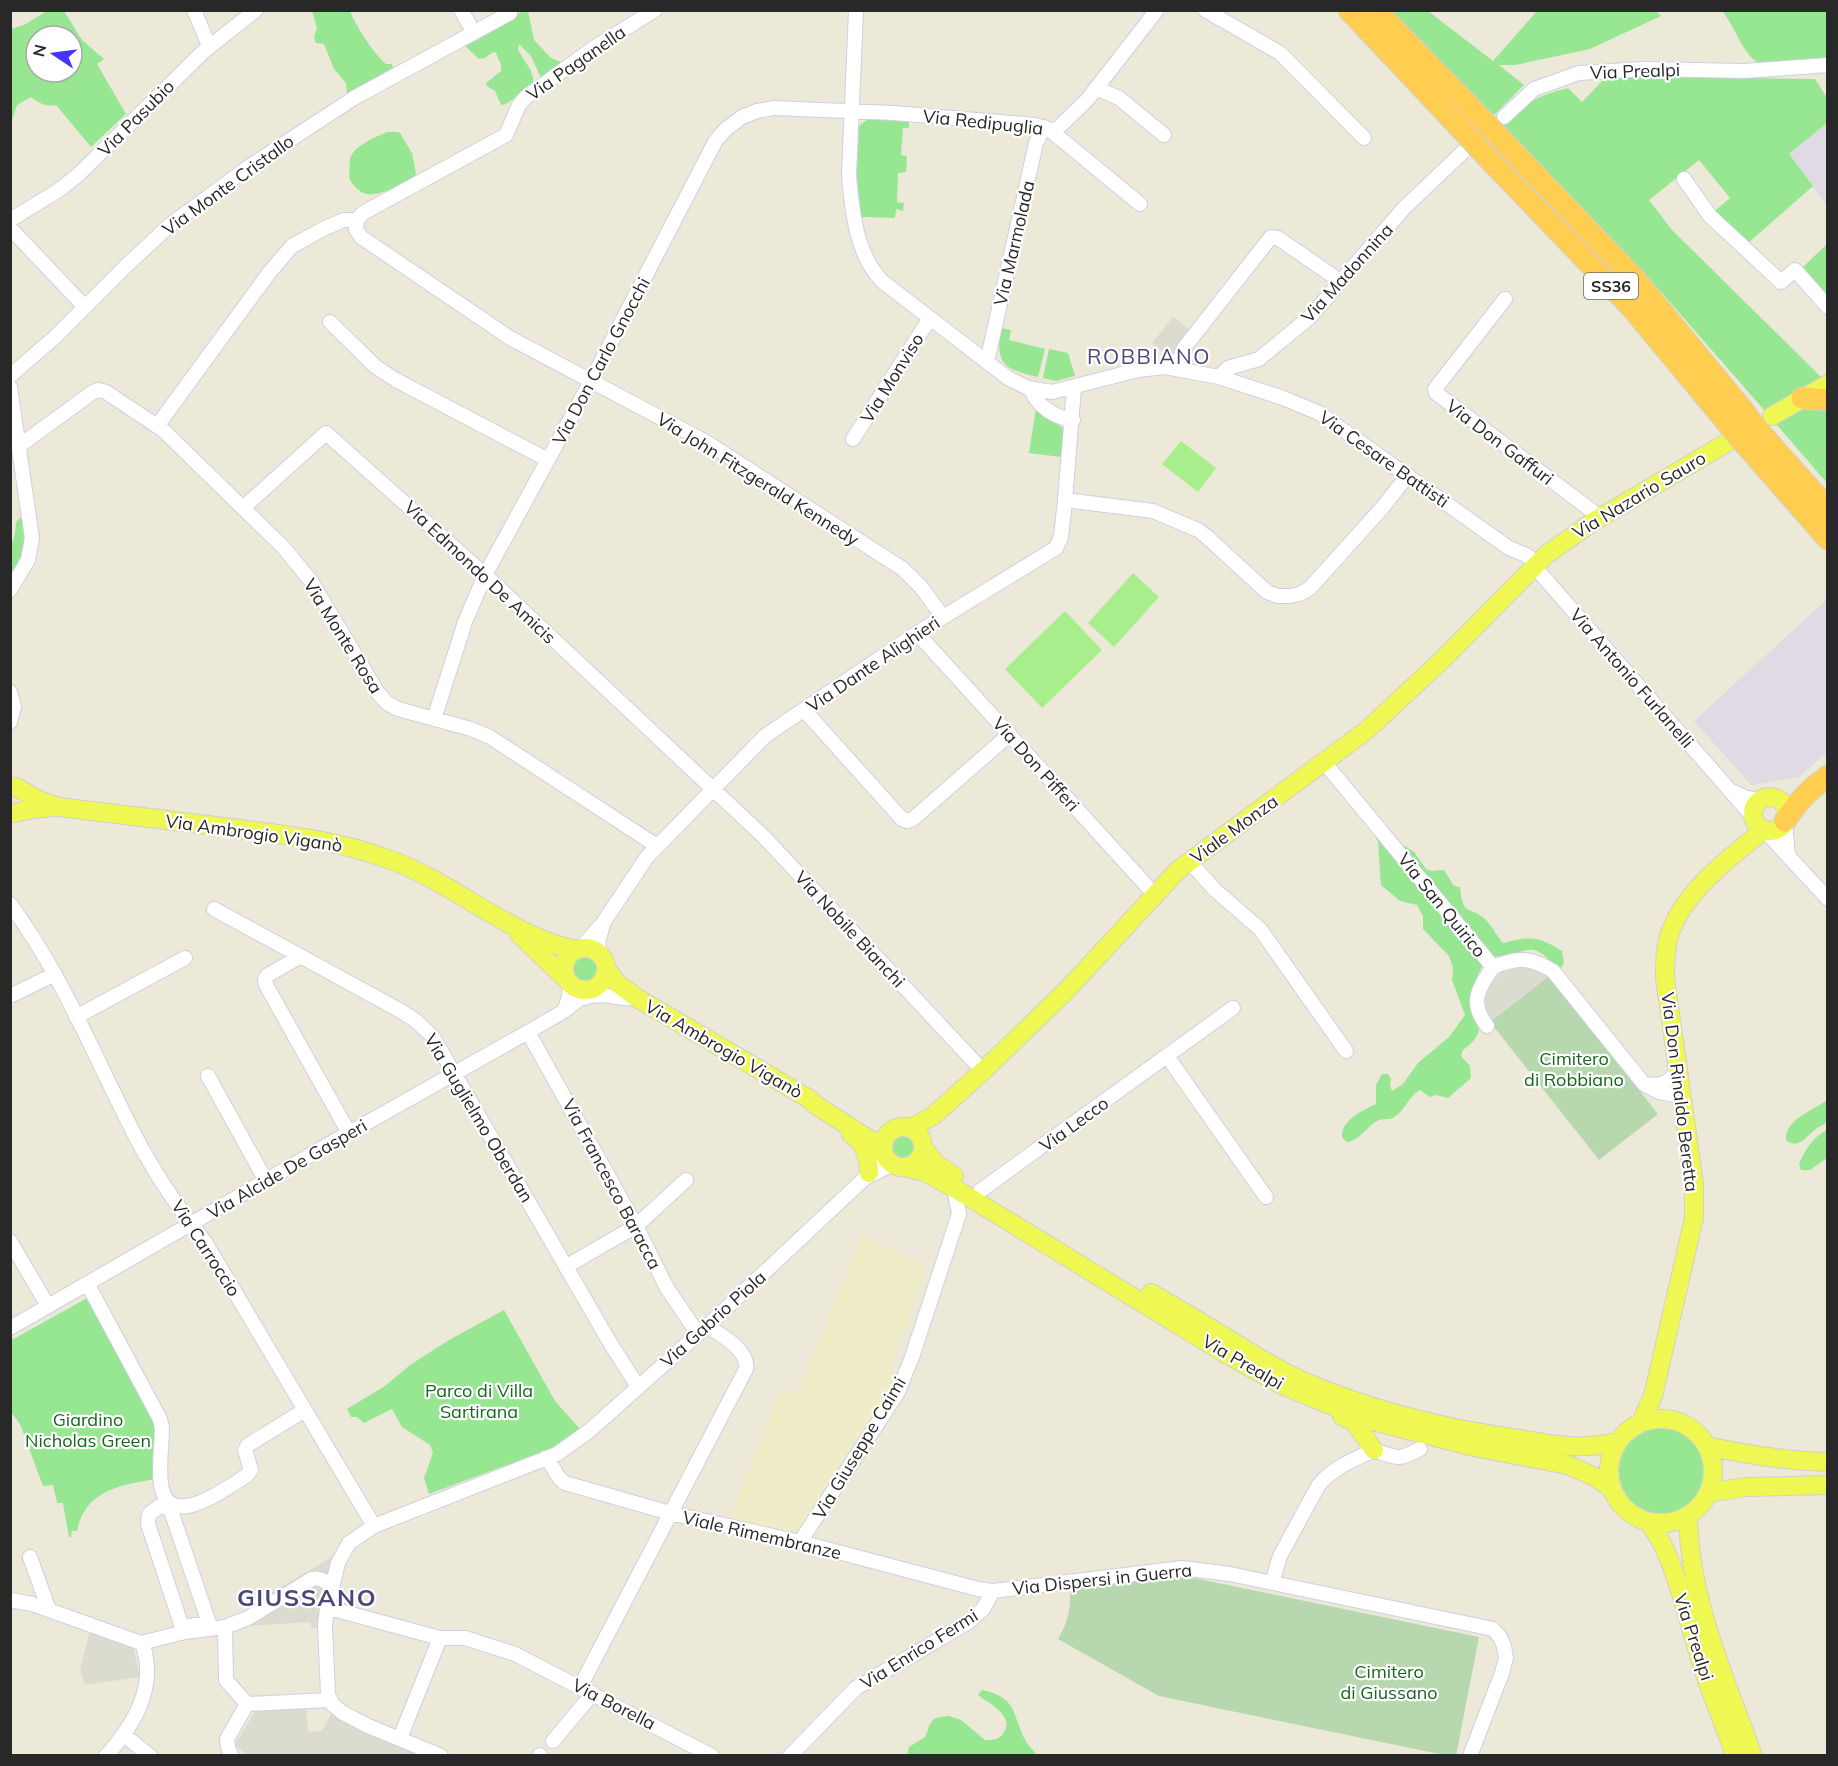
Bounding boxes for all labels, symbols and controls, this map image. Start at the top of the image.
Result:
street label: Via Paganella [522,20,630,106]
north arrow [24,24,84,84]
text: N [28,42,50,59]
street label: Via Prealpi [1589,58,1681,84]
street label: Via Pasubio [93,75,179,161]
street label: Via Redipuglia [922,104,1044,140]
street label: Via Monte Cristallo [158,129,298,241]
street label: Via Marmolada [988,178,1040,308]
street label: Via Madonnina [1296,218,1398,328]
street label: Via Don Carlo Gnocchi [547,273,655,449]
road number: SS36 [1584,273,1638,299]
street label: Via Monviso [855,329,929,427]
district label: ROBBIANO [1087,343,1211,369]
street label: Via Don Gaffuri [1442,394,1558,490]
street label: Via Cesare Battisti [1315,406,1453,512]
street label: Via John Fitzgerald Kennedy [653,407,864,551]
street label: Via Nazario Sauro [1568,446,1710,544]
street label: Via Edmondo De Amicis [399,496,561,648]
street label: Via Monte Rosa [298,574,388,698]
street label: Via Antonio Furlanelli [1565,603,1699,753]
street label: Via Dante Alighieri [802,611,944,717]
street label: Via Don Pifferi [987,712,1085,816]
street label: Viale Monza [1186,789,1282,869]
street label: Via Ambrogio Viganò [164,809,344,857]
street label: Via San Quirico [1393,848,1491,962]
street label: Via Nobile Bianchi [790,866,910,992]
street label: Via Don Rinaldo Beretta [1656,991,1704,1193]
street label: Via Ambrogio Viganò [641,994,807,1104]
street label: Via Guglielmo Oberdan [419,1029,539,1207]
park label: Cimitero di Robbiano [1524,1047,1624,1091]
street label: Via Lecco [1035,1091,1113,1157]
street label: Via Francesco Baracca [557,1095,667,1273]
street label: Via Alcide De Gasperi [203,1114,371,1224]
street label: Via Carroccio [166,1195,246,1301]
street label: Via Gabrio Piola [655,1266,771,1372]
street label: Via Prealpi [1198,1329,1288,1395]
street label: Via Giuseppe Caimi [807,1373,911,1523]
park label: Parco di Villa Sartirana [425,1379,533,1423]
park label: Giardino Nicholas Green [25,1408,151,1452]
street label: Viale Rimembranze [680,1506,844,1564]
street label: Via Dispersi in Guerra [1011,1558,1193,1600]
district label: GIUSSANO [237,1582,377,1612]
street label: Via Prealpi [1669,1591,1719,1683]
street label: Via Enrico Fermi [856,1604,982,1694]
park label: Cimitero di Giussano [1340,1660,1438,1704]
street label: Via Borella [568,1673,660,1735]

